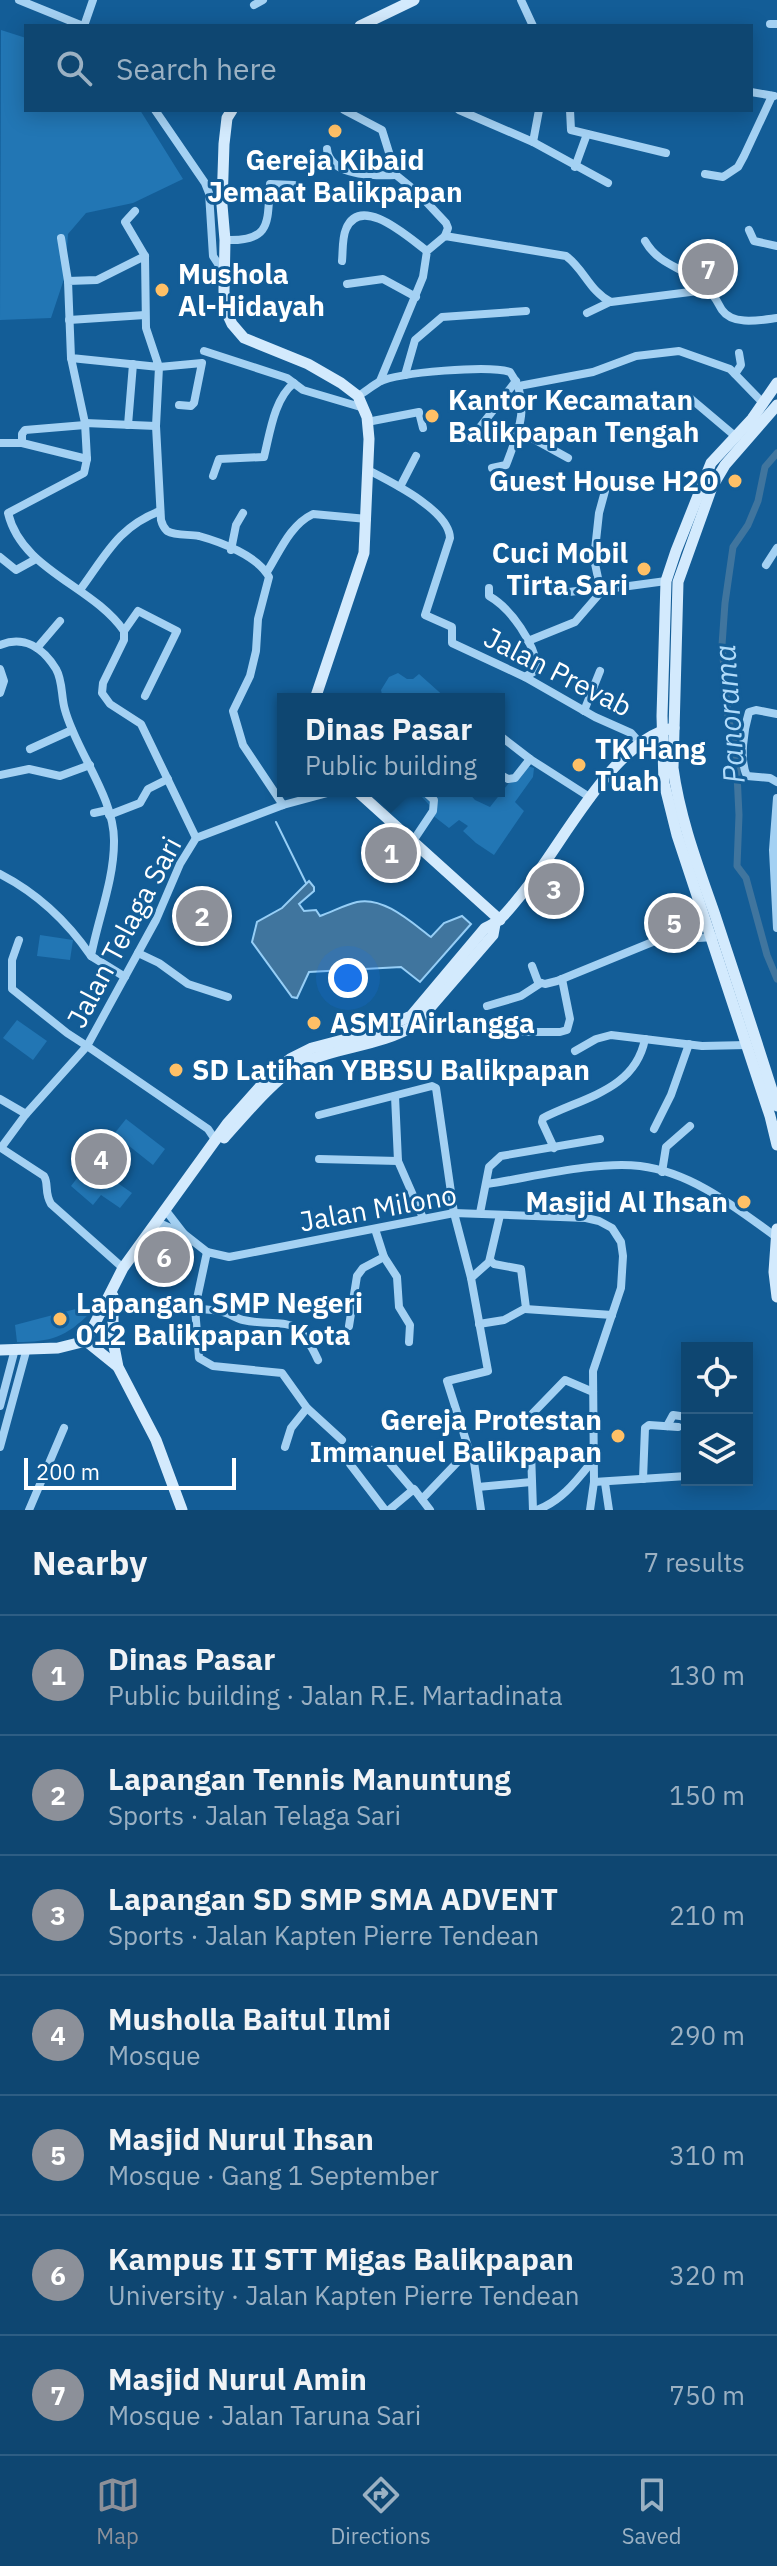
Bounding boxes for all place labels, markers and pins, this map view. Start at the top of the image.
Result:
marker: Gereja Kibaid Jemaat Balikpapan [326,122,344,140]
place label: Gereja Kibaid Jemaat Balikpapan [207,141,463,210]
pin: 7 [682,239,734,299]
place label: Mushola Al-Hidayah [178,255,325,324]
marker: Mushola Al-Hidayah [153,281,171,299]
place label: Kantor Kecamatan Balikpapan Tengah [448,381,699,450]
marker: Kantor Kecamatan Balikpapan Tengah [423,407,441,425]
place label: Guest House H2O [489,462,719,499]
marker: Guest House H2O [726,472,744,490]
place label: Cuci Mobil Tirta Sari [492,534,628,603]
marker: Cuci Mobil Tirta Sari [635,560,653,578]
place label: TK Hang Tuah [595,730,706,799]
marker: TK Hang Tuah [570,756,588,774]
pin: 1 [365,823,417,883]
pin: 3 [528,859,580,919]
pin: 2 [176,886,228,946]
pin: 5 [648,893,700,953]
place label: ASMI Airlangga [330,1004,535,1041]
marker: ASMI Airlangga [305,1014,323,1032]
place label: SD Latihan YBBSU Balikpapan [192,1051,590,1088]
marker: SD Latihan YBBSU Balikpapan [167,1061,185,1079]
pin: 4 [75,1129,127,1189]
place label: Masjid Al Ihsan [526,1183,728,1220]
marker: Masjid Al Ihsan [735,1193,753,1211]
pin: 6 [138,1227,190,1287]
place label: Lapangan SMP Negeri 012 Balikpapan Kota [76,1284,363,1353]
marker: Lapangan SMP Negeri 012 Balikpapan Kota [51,1310,69,1328]
place label: Gereja Protestan Immanuel Balikpapan [310,1401,602,1470]
marker: Gereja Protestan Immanuel Balikpapan [609,1427,627,1445]

